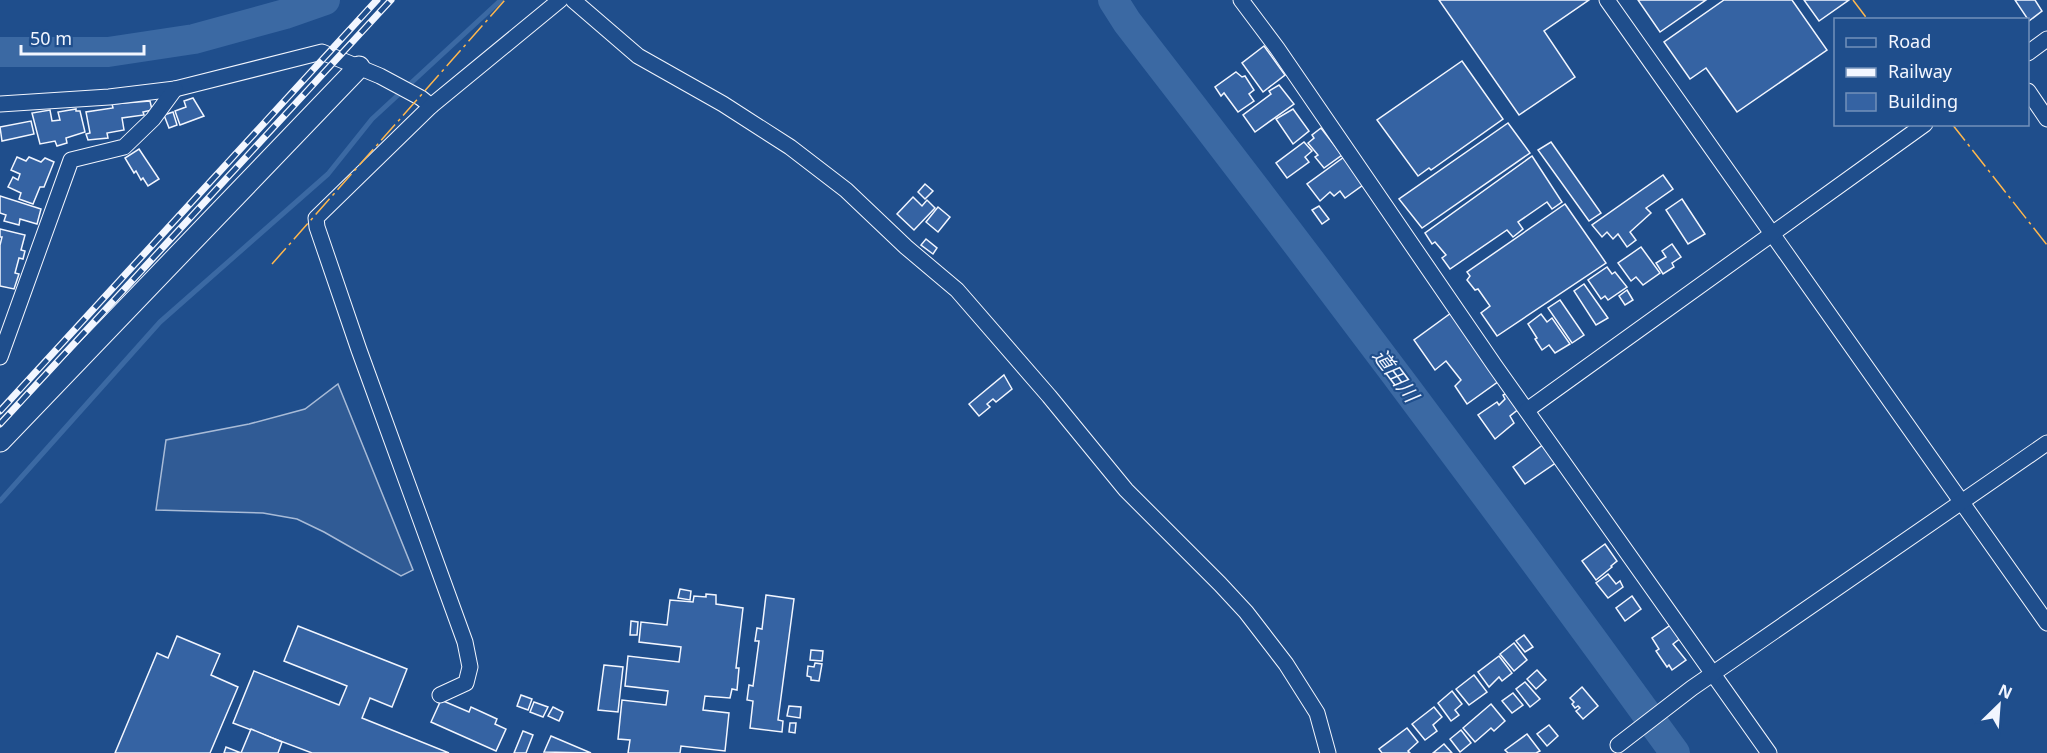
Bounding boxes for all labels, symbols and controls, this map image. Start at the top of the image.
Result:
scale bar [21,18,144,56]
legend [1834,18,2029,126]
text: 50 m [30,26,72,50]
text: Road [1888,29,1931,53]
text: Railway [1888,59,1953,83]
text: Building [1888,89,1958,113]
water label: 道田川 [1367,343,1426,409]
north arrow [1969,675,2029,735]
text: N [1995,679,2016,704]

